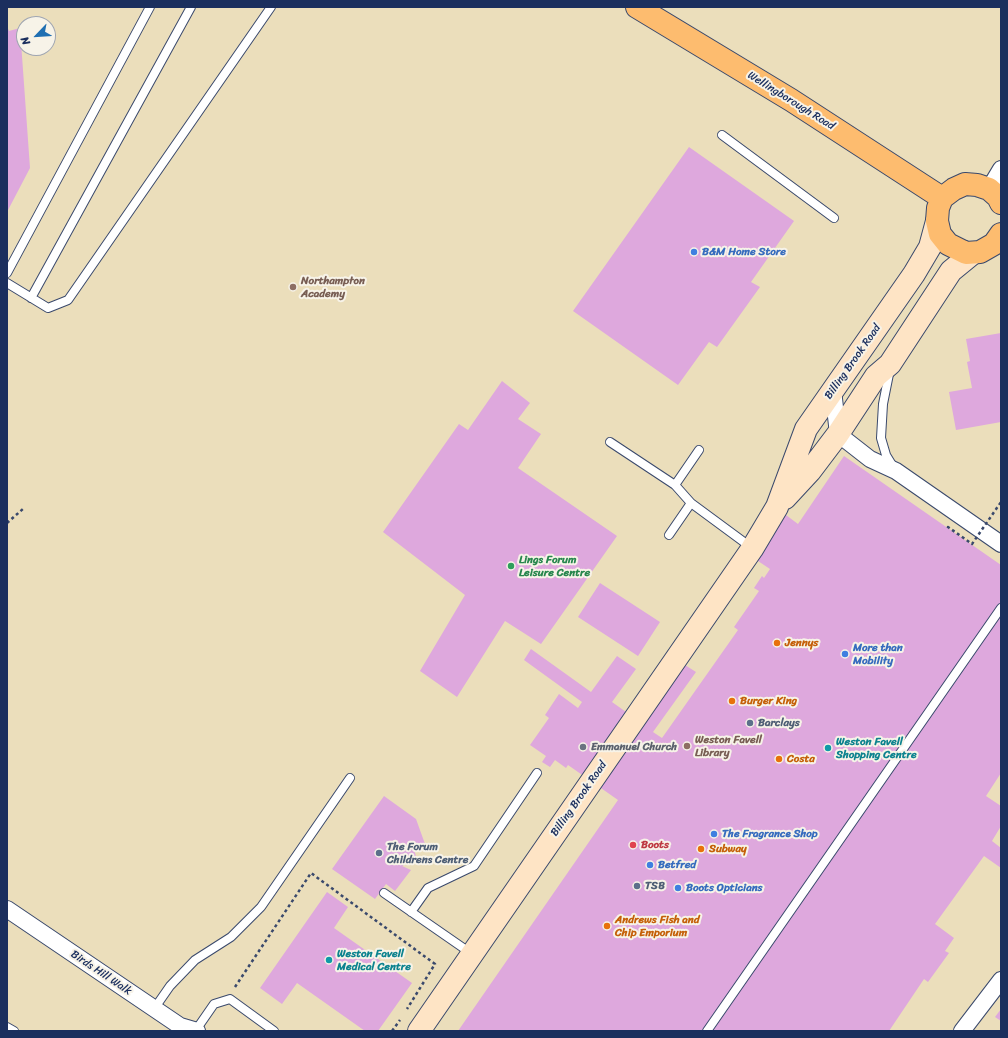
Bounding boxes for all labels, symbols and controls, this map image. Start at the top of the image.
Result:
north arrow [16,16,56,56]
text: N [15,33,36,48]
street label: Wellingborough Road [745,69,837,133]
place label: B&M Home Store [702,245,786,259]
marker: B&M Home Store [689,247,699,257]
place label: Northampton Academy [301,274,365,300]
marker: Northampton Academy [288,282,298,292]
street label: Billing Brook Road [822,322,884,402]
place label: Lings Forum Leisure Centre [519,553,590,579]
marker: Lings Forum Leisure Centre [506,561,516,571]
place label: Jennys [785,636,818,650]
marker: Jennys [772,638,782,648]
place label: More than Mobility [853,641,903,667]
marker: More than Mobility [840,649,850,659]
place label: Burger King [740,694,797,708]
marker: Burger King [727,696,737,706]
place label: Barclays [758,716,800,730]
marker: Barclays [745,718,755,728]
place label: Weston Favell Library [695,733,762,759]
place label: Weston Favell Shopping Centre [836,735,917,761]
place label: Emmanuel Church [591,740,677,754]
marker: Weston Favell Library [682,741,692,751]
marker: Emmanuel Church [578,742,588,752]
marker: Weston Favell Shopping Centre [823,743,833,753]
place label: Costa [787,752,815,766]
marker: Costa [774,754,784,764]
street label: Billing Brook Road [548,759,610,839]
place label: The Fragrance Shop [722,827,818,841]
marker: The Fragrance Shop [709,829,719,839]
place label: Boots [641,838,669,852]
place label: The Forum Childrens Centre [387,840,468,866]
marker: Boots [628,840,638,850]
place label: Subway [709,842,747,856]
marker: Subway [696,844,706,854]
marker: The Forum Childrens Centre [374,848,384,858]
place label: Betfred [658,858,696,872]
marker: Betfred [645,860,655,870]
place label: TSB [645,879,665,893]
marker: TSB [632,881,642,891]
place label: Boots Opticians [686,881,763,895]
marker: Boots Opticians [673,883,683,893]
place label: Andrews Fish and Chip Emporium [615,913,700,939]
marker: Andrews Fish and Chip Emporium [602,921,612,931]
place label: Weston Favell Medical Centre [337,947,411,973]
street label: Birds Hill Walk [68,948,134,998]
marker: Weston Favell Medical Centre [324,955,334,965]

